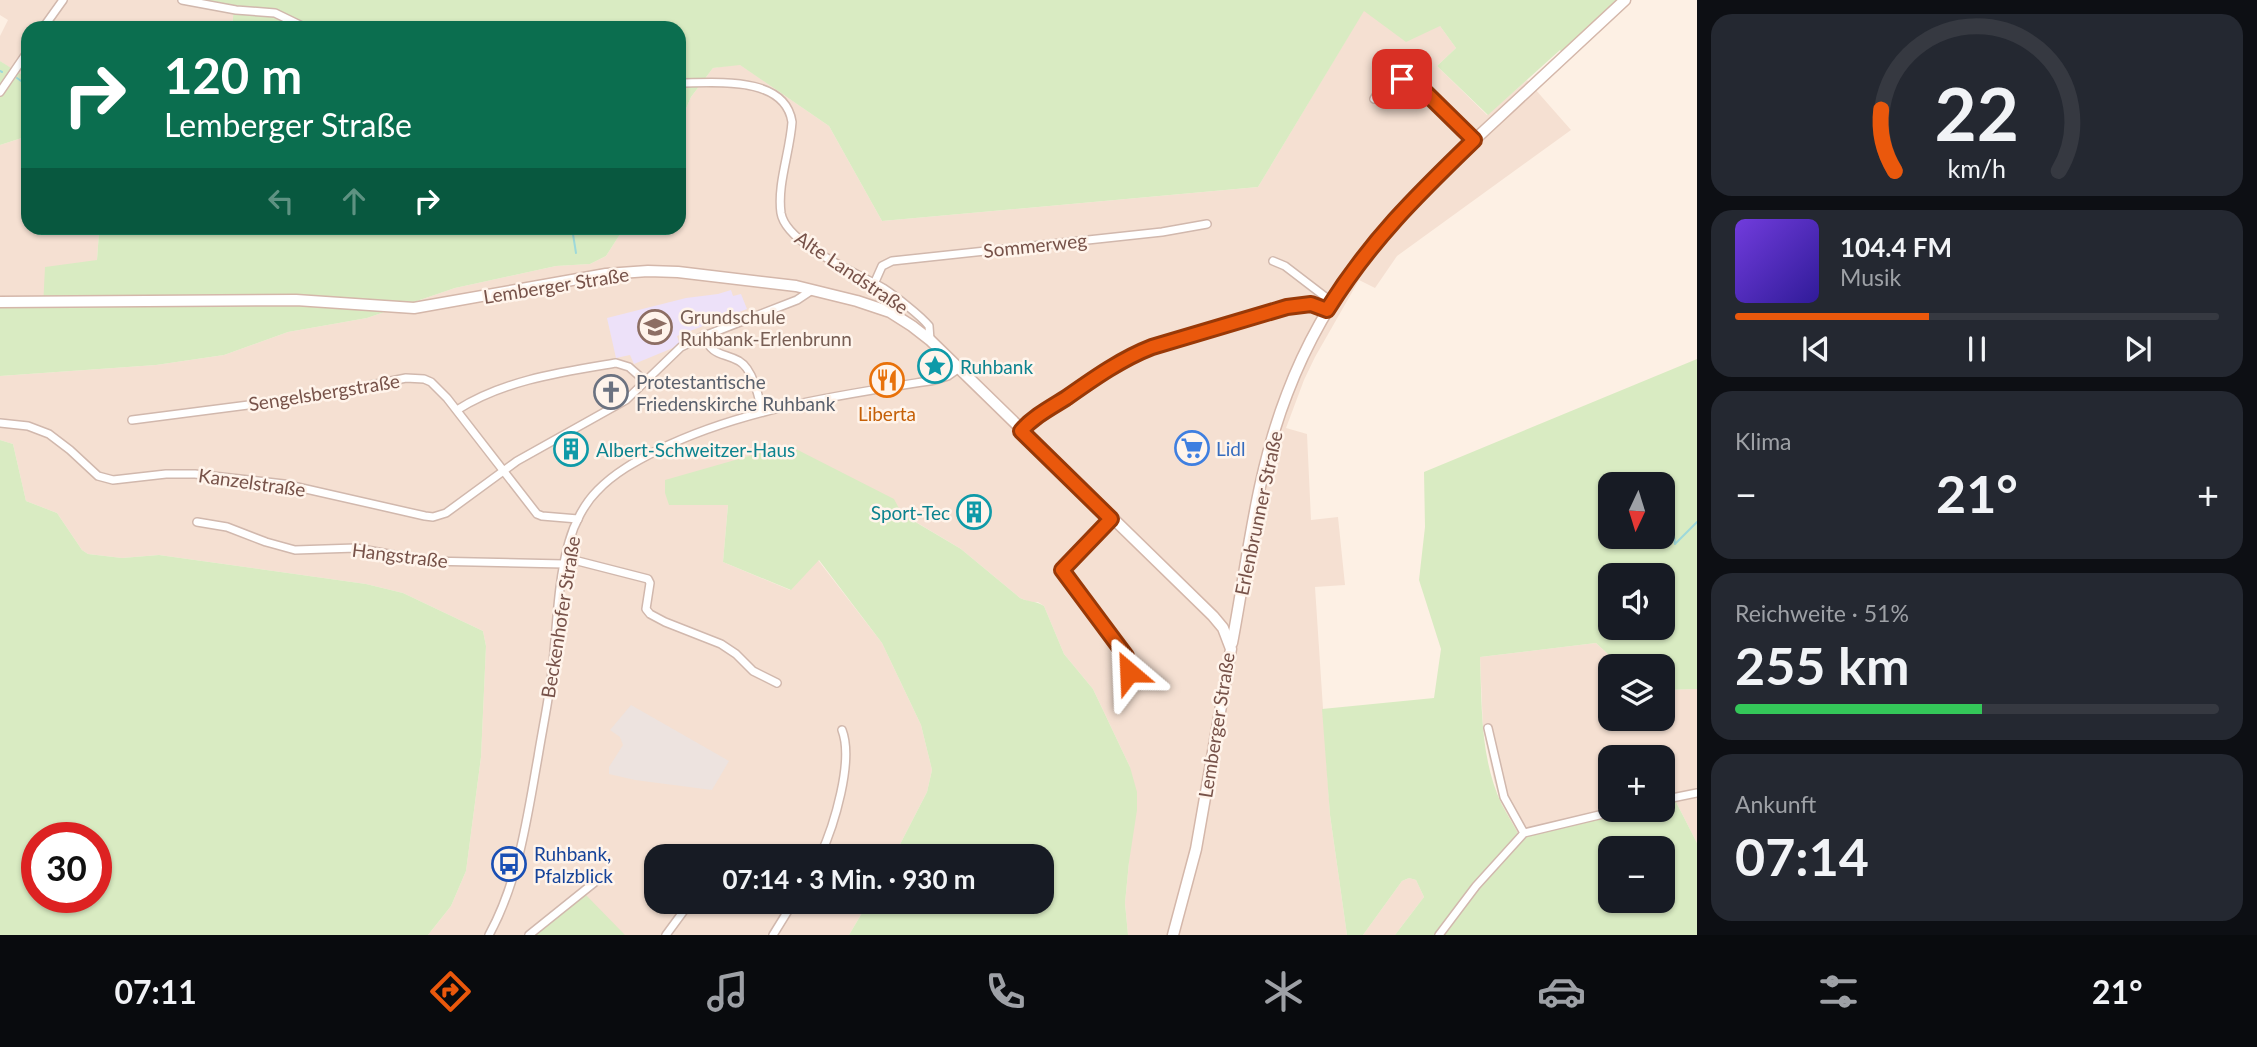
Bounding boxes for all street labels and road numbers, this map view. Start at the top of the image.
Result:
street label: Alte Landstraße [791,226,913,318]
street label: Sommerweg [982,228,1088,262]
street label: Lemberger Straße [482,262,630,308]
street label: Sengelsbergstraße [247,369,401,415]
street label: Erlenbrunner Straße [1229,429,1287,597]
street label: Kanzelstraße [197,463,307,501]
street label: Beckenhofer Straße [536,534,584,700]
street label: Hangstraße [351,538,449,572]
street label: Lemberger Straße [1193,651,1239,799]

